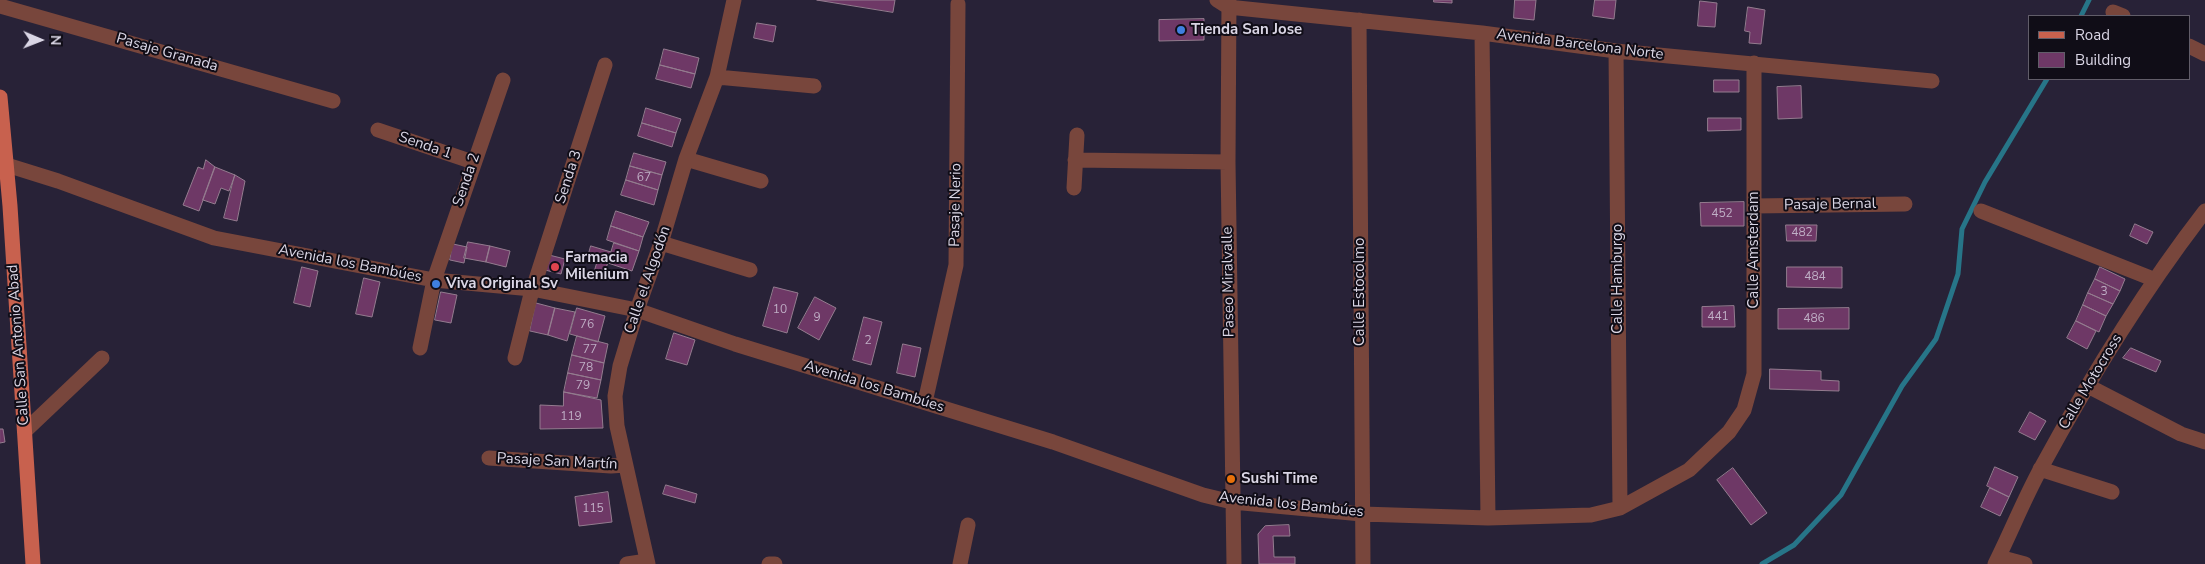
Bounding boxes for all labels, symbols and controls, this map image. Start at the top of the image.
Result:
north arrow [15,15,65,65]
legend [2028,15,2190,80]
place label: Tienda San Jose [1191,21,1302,39]
marker: Tienda San Jose [1175,24,1187,36]
text: Road [2075,25,2110,45]
street label: Avenida Barcelona Norte [1495,26,1665,64]
street label: Pasaje Granada [114,30,220,76]
text: N [46,35,65,46]
text: Building [2075,50,2131,70]
street label: Senda 1 [396,128,454,164]
street label: Senda 3 [552,148,586,206]
street label: Senda 2 [449,151,485,209]
street label: Pasaje Nerio [946,163,966,247]
house number: 67 [637,171,651,185]
street label: Calle Amsterdam [1745,191,1763,309]
street label: Pasaje Bernal [1784,195,1876,215]
house number: 452 [1711,207,1733,221]
street label: Calle el Algodón [621,224,675,336]
street label: Calle Hamburgo [1609,224,1627,334]
house number: 482 [1791,226,1813,240]
street label: Paseo Miralvalle [1219,227,1239,337]
street label: Calle Estocolmo [1351,238,1369,346]
street label: Avenida los Bambúes [277,241,423,287]
place label: Farmacia Milenium [565,249,629,284]
marker: Farmacia Milenium [549,261,561,273]
street label: Calle San Antonio Abad [4,264,34,426]
house number: 484 [1804,270,1826,284]
place label: Viva Original Sv [446,275,558,293]
marker: Viva Original Sv [430,278,442,290]
house number: 3 [2100,285,2108,299]
house number: 10 [773,303,787,317]
house number: 441 [1707,310,1729,324]
house number: 9 [813,311,821,325]
house number: 486 [1803,312,1825,326]
house number: 76 [580,318,594,332]
street label: Calle Motocross [2055,331,2127,433]
house number: 2 [864,334,872,348]
house number: 77 [583,343,597,357]
street label: Avenida los Bambúes [802,357,946,417]
house number: 78 [579,361,593,375]
house number: 79 [576,379,590,393]
house number: 119 [560,410,582,424]
street label: Pasaje San Martín [496,450,618,474]
place label: Sushi Time [1241,470,1318,488]
marker: Sushi Time [1225,473,1237,485]
street label: Avenida los Bambúes [1218,488,1364,522]
house number: 115 [582,502,604,516]

